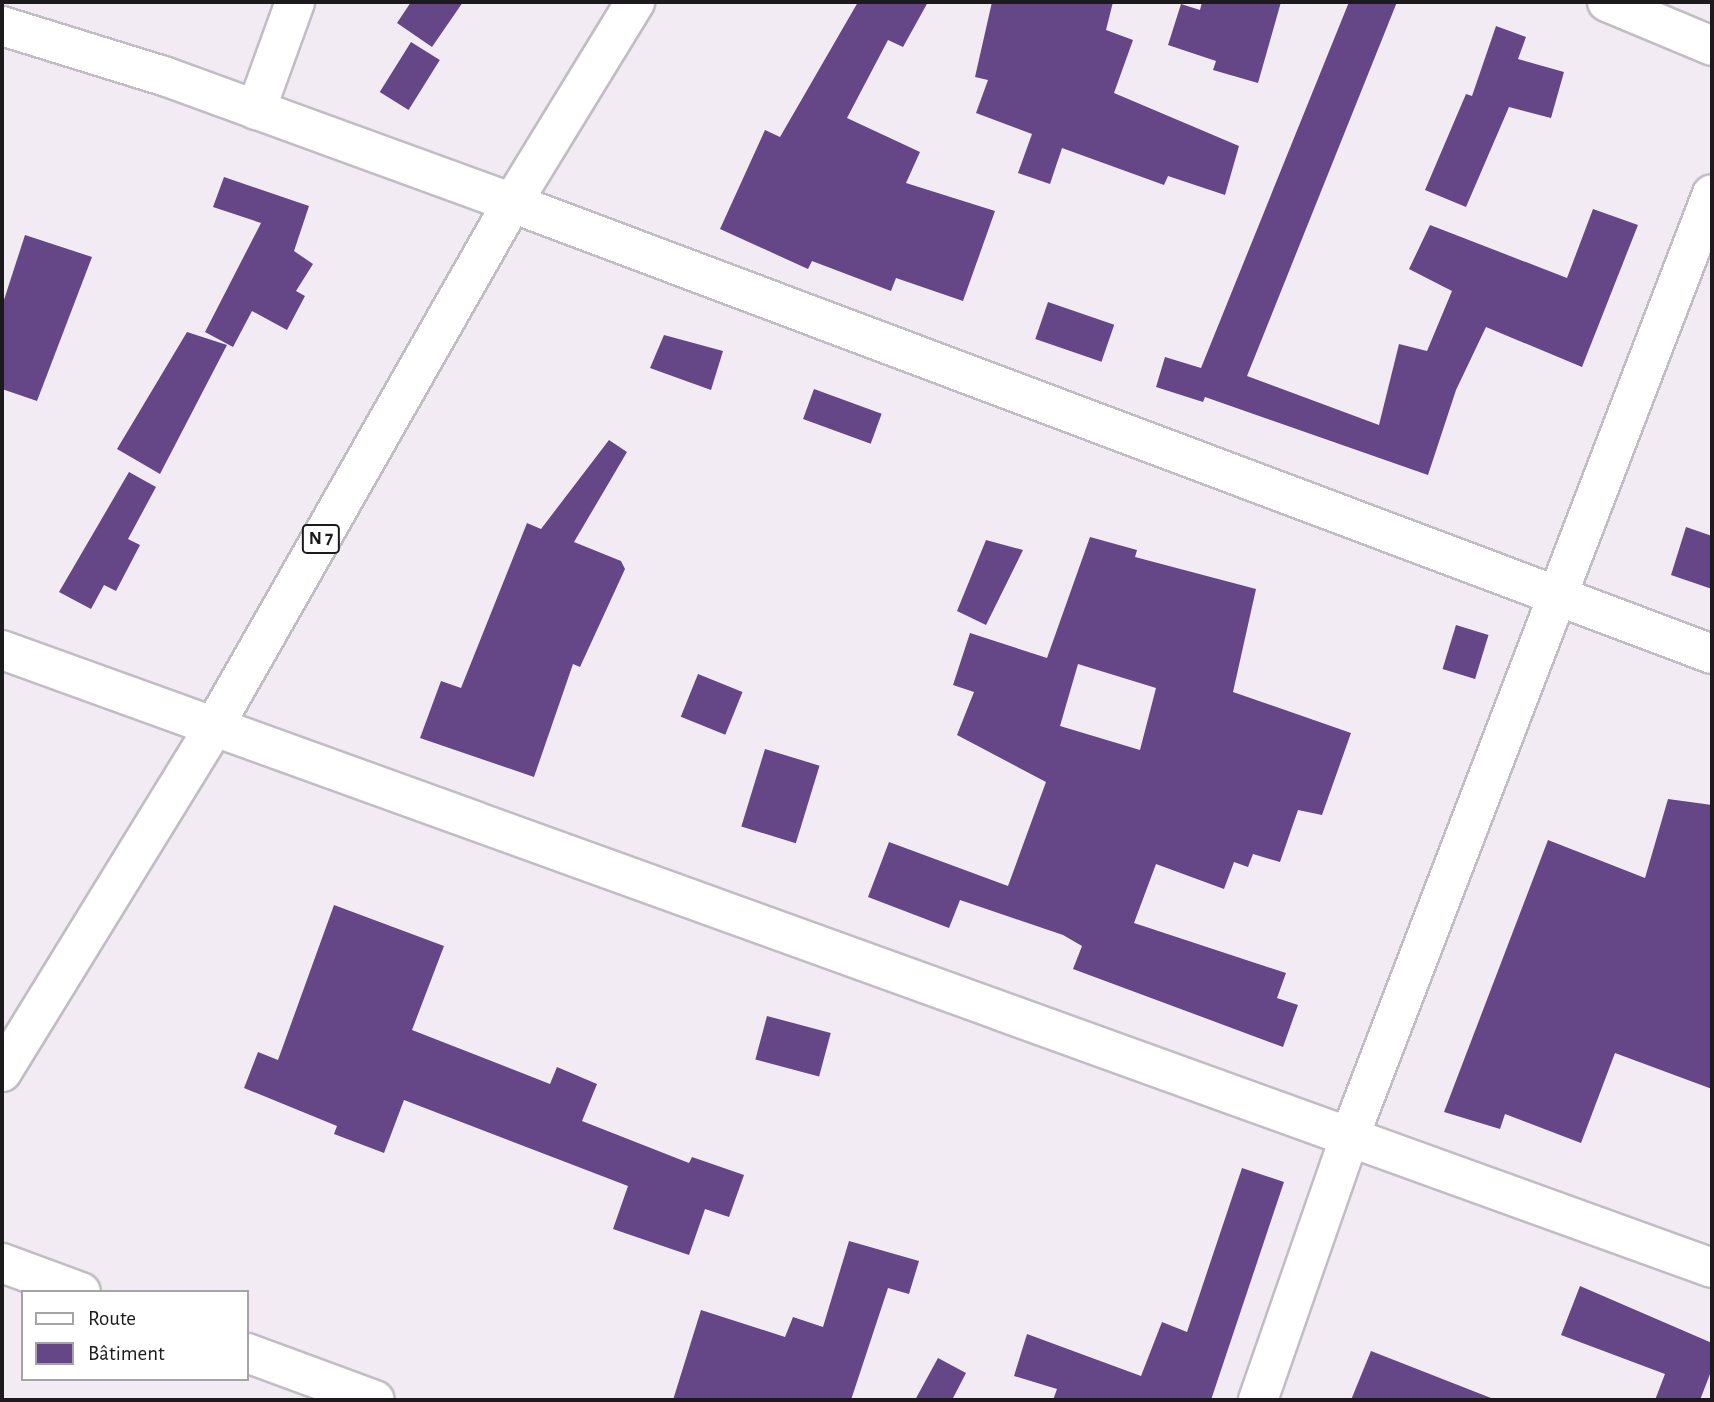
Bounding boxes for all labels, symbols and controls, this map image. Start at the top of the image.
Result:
road number: N 7 [302,524,340,554]
legend [21,1290,248,1381]
text: Route [88,1308,136,1329]
text: Bâtiment [88,1343,165,1364]

